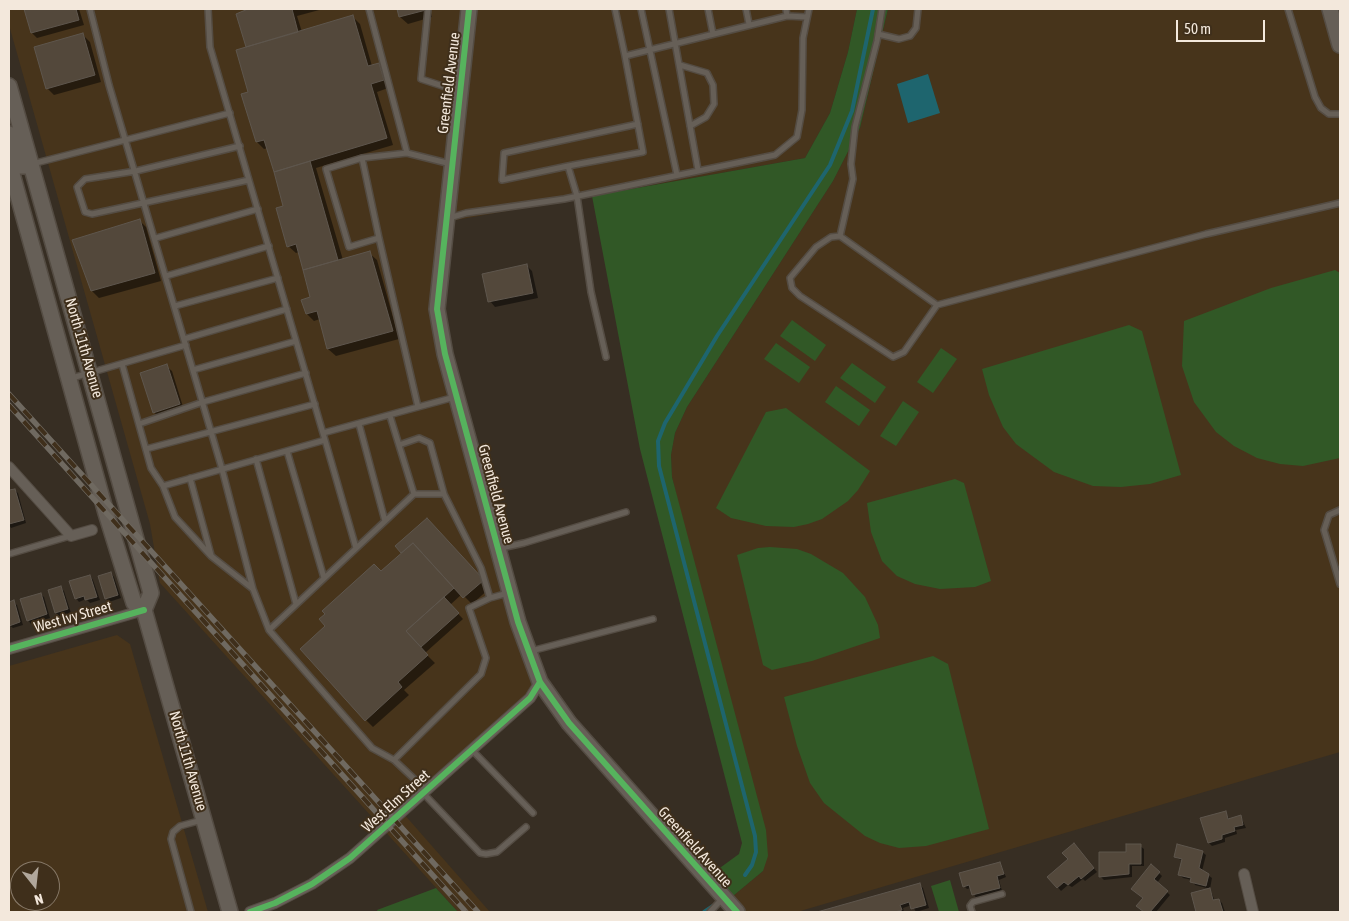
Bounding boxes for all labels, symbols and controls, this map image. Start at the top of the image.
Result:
scale bar [1179,10,1268,42]
text: 50 m [1184,20,1211,37]
street label: Greenfield Avenue [434,31,464,135]
street label: North 11th Avenue [61,296,107,400]
street label: Greenfield Avenue [474,442,518,546]
street label: West Ivy Street [32,597,114,637]
street label: North 11th Avenue [165,709,211,813]
street label: West Elm Street [358,766,434,836]
street label: Greenfield Avenue [654,803,736,891]
north arrow [10,861,60,911]
text: N [33,891,45,908]

